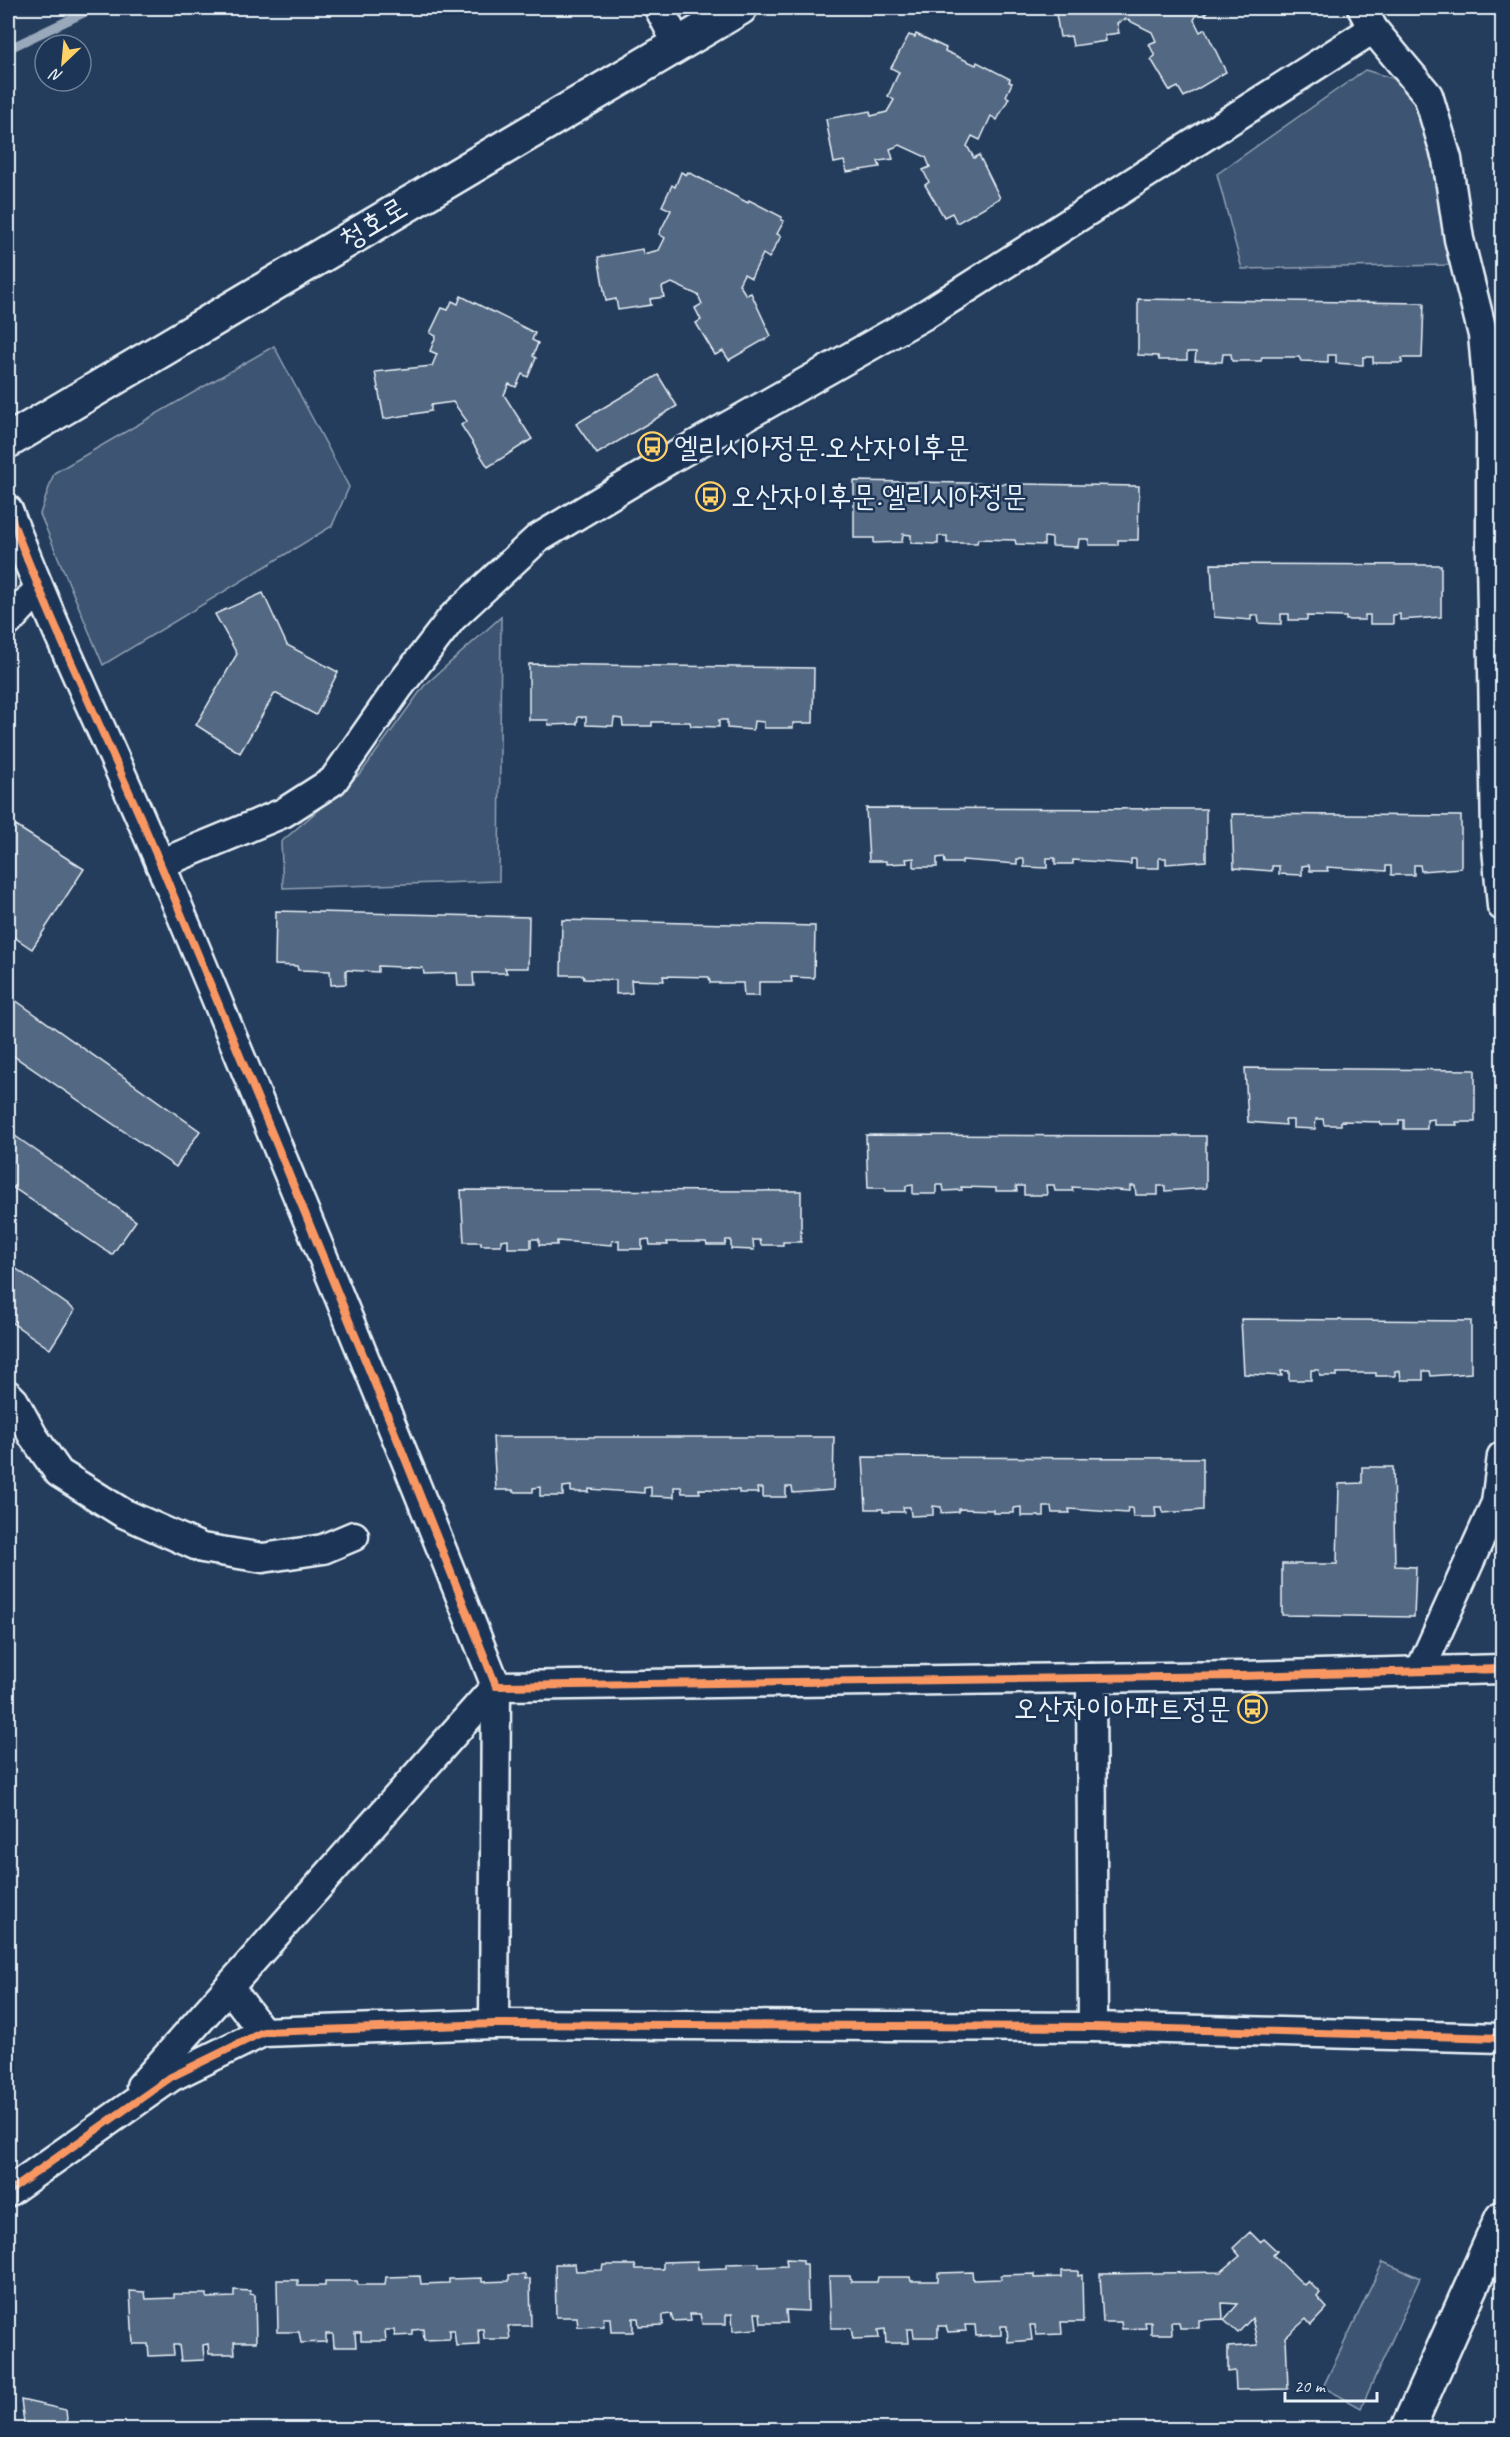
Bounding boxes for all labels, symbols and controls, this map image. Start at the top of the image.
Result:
north arrow [33,33,93,93]
text: N [45,63,66,87]
street label: 청호로 [332,188,414,258]
place label: 엘리시아정문.오산자이후문 [674,428,970,466]
bus stop icon: 엘리시아정문.오산자이후문 [637,431,669,463]
place label: 오산자이후문.엘리시아정문 [731,477,1027,515]
bus stop icon: 오산자이후문.엘리시아정문 [694,480,726,512]
place label: 오산자이아파트정문 [1014,1689,1231,1727]
bus stop icon: 오산자이아파트정문 [1236,1692,1268,1724]
scale bar [1285,2365,1376,2403]
text: 20 m [1294,2375,1327,2397]

